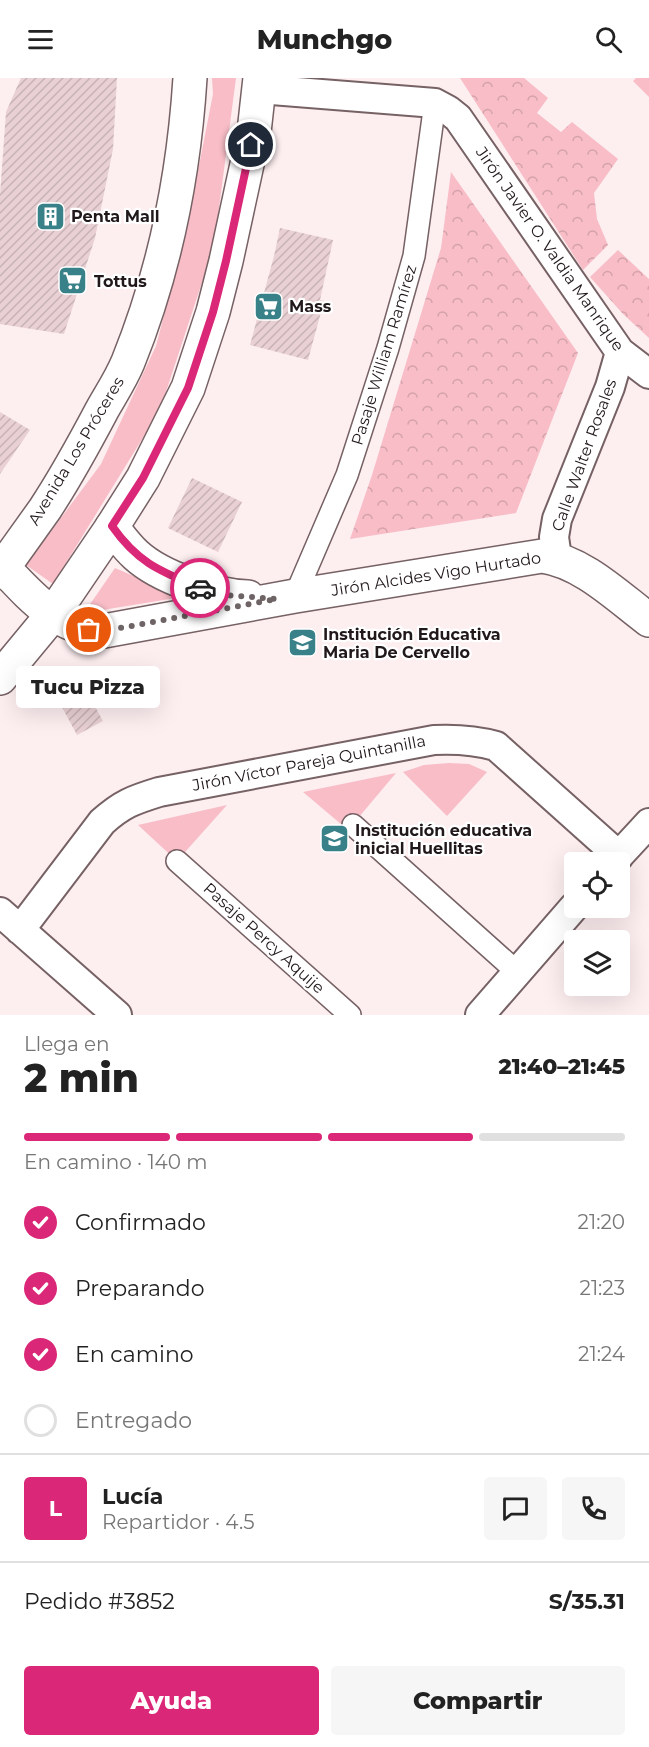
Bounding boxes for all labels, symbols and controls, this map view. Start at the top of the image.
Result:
icon: menu [24,23,57,56]
text: Munchgo [257,23,392,56]
icon: search [592,23,625,56]
pin [225,119,276,170]
icon: home [234,128,267,161]
street label: Jirón Javier O. Valdia Manrique [471,142,628,355]
building icon: Penta Mall [34,200,66,232]
place label: Penta Mall [71,207,160,226]
street label: Pasaje William Ramírez [347,262,421,448]
supermarket icon: Tottus [57,265,89,297]
place label: Tottus [94,272,147,291]
supermarket icon: Mass [252,290,284,322]
place label: Mass [289,297,332,316]
street label: Avenida Los Próceres [24,373,128,529]
street label: Calle Walter Rosales [548,376,620,534]
street label: Jirón Alcides Vigo Hurtado [329,548,542,600]
courier [170,558,230,618]
icon: car [184,572,217,605]
pin [63,604,114,655]
icon: bag [72,613,105,646]
place label: Institución Educativa Maria De Cervello [323,625,501,662]
school or university icon: Institución Educativa Maria De Cervello [286,627,318,659]
callout: Tucu Pizza [17,666,161,708]
text: Tucu Pizza [31,675,145,699]
street label: Jirón Víctor Pareja Quintanilla [190,731,427,795]
place label: Institución educativa inicial Huellitas [355,821,532,858]
school or university icon: Institución educativa inicial Huellitas [318,823,350,855]
map controls [564,852,630,996]
button: locate [564,852,630,918]
street label: Pasaje Percy Aquije [199,879,329,997]
button: layers [564,930,630,996]
text: Llega en [24,1032,110,1056]
text: 21:40–21:45 [499,1053,625,1080]
text: 2 min [24,1054,139,1102]
text: En camino · 140 m [24,1150,208,1174]
icon: check [24,1206,57,1239]
text: Confirmado [75,1209,206,1236]
text: 21:20 [578,1210,625,1234]
icon: check [24,1272,57,1305]
text: Preparando [75,1275,204,1302]
text: 21:23 [580,1276,625,1300]
icon: check [24,1338,57,1371]
text: En camino [75,1341,194,1368]
text: 21:24 [578,1342,625,1366]
text: Entregado [75,1407,192,1434]
button: chat [484,1477,547,1540]
button: phone [562,1477,625,1540]
text: Lucía [102,1483,163,1510]
text: L [49,1495,62,1522]
text: Repartidor · 4.5 [102,1510,254,1534]
text: Pedido #3852 [24,1588,175,1615]
text: S/35.31 [549,1588,625,1615]
button: Ayuda [24,1666,319,1735]
button: Compartir [331,1666,625,1735]

